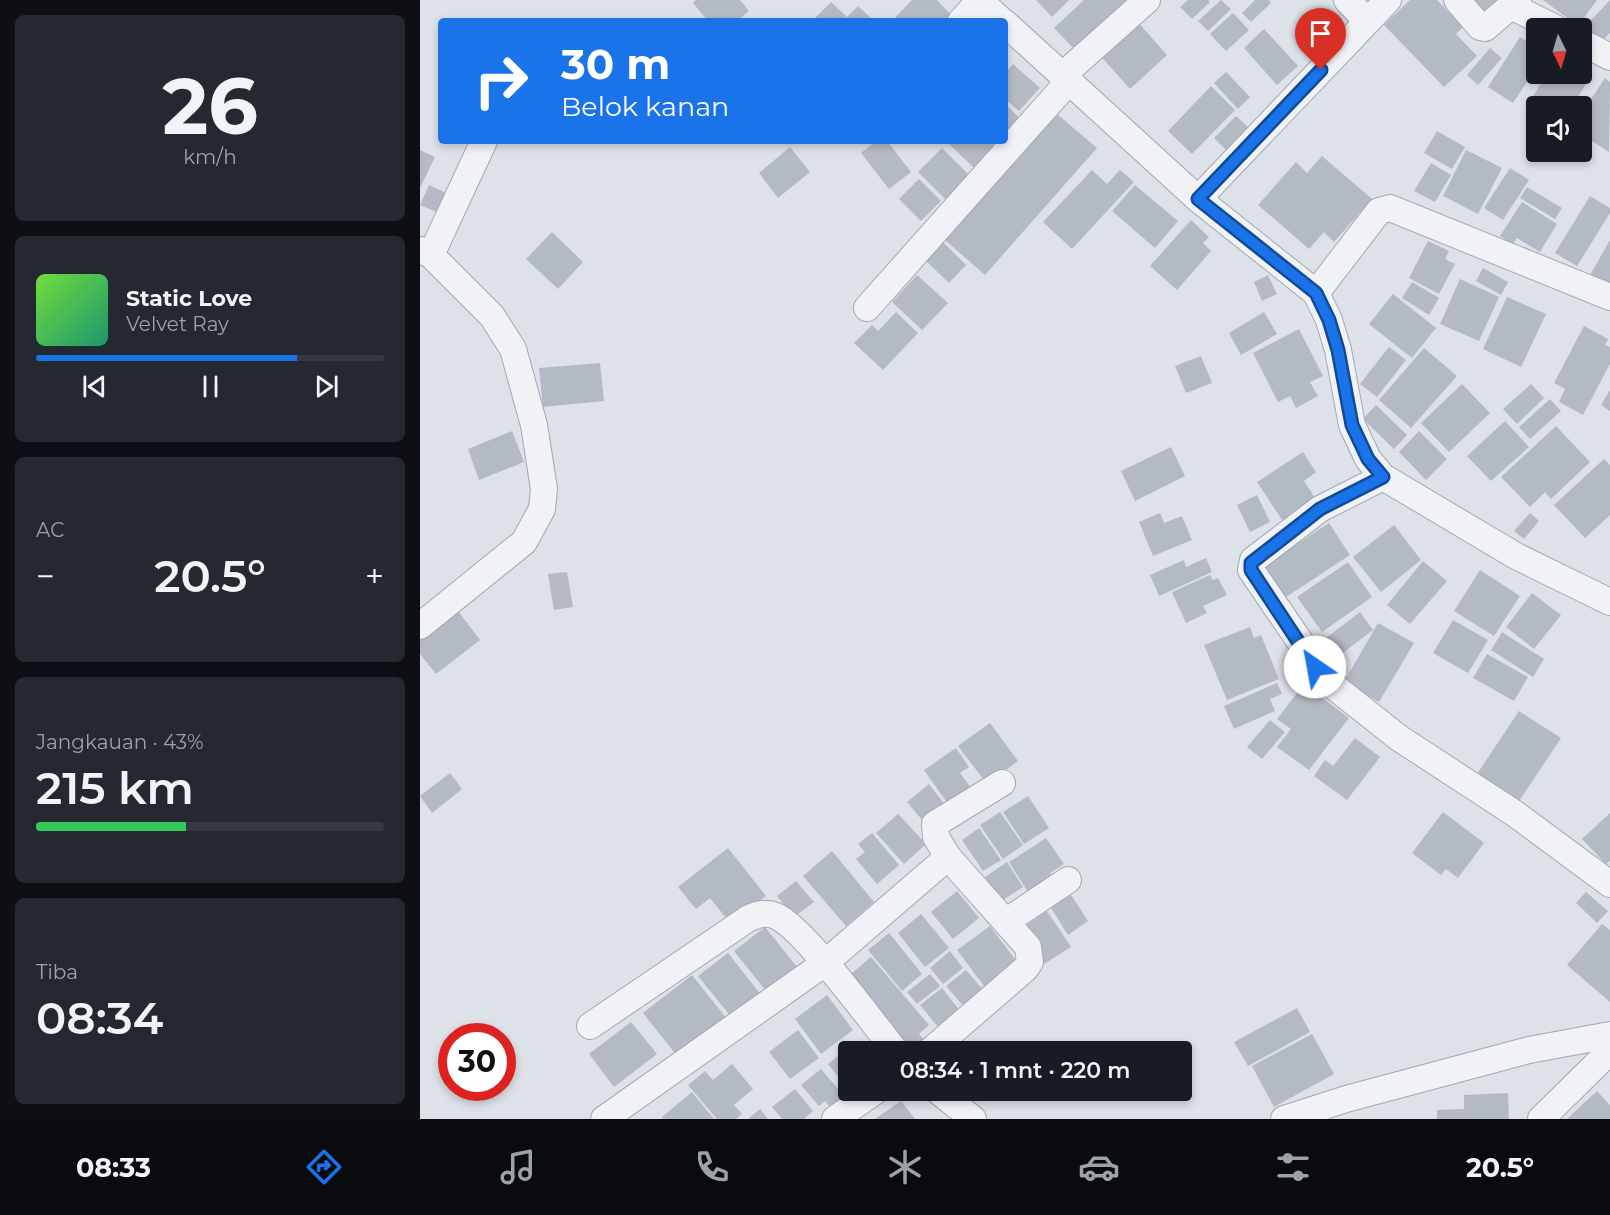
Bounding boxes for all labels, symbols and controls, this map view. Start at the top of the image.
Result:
pin [1295,8,1346,70]
icon: arrive [1304,17,1337,50]
north arrow [1526,18,1592,84]
map controls [1526,18,1592,162]
text: 30 m [561,38,670,90]
icon: right [462,42,540,120]
text: 26 [162,58,258,154]
text: Belok kanan [561,90,729,123]
button: sound [1526,96,1592,162]
text: km/h [183,145,237,169]
text: Static Love [126,285,252,312]
text: Velvet Ray [126,312,229,336]
icon: previous [78,370,111,403]
icon: pause [194,370,227,403]
icon: next [310,370,343,403]
text: AC [36,518,64,542]
text: 20.5° [154,548,266,603]
text: − [36,556,55,596]
text: + [365,556,384,596]
position arrow [1283,635,1347,699]
text: Jangkauan · 43% [36,730,203,754]
text: 215 km [36,760,194,815]
text: Tiba [36,960,78,984]
text: 08:34 [36,990,163,1045]
speed limit sign: 30 [438,1023,516,1101]
text: 08:34 · 1 mnt · 220 m [900,1057,1130,1084]
icon: directions [303,1146,345,1188]
icon: music [497,1146,539,1188]
icon: phone [691,1146,733,1188]
icon: climate [884,1146,926,1188]
icon: car [1078,1146,1120,1188]
icon: filters [1272,1146,1314,1188]
text: 08:33 [76,1151,151,1184]
text: 20.5° [1466,1151,1534,1184]

